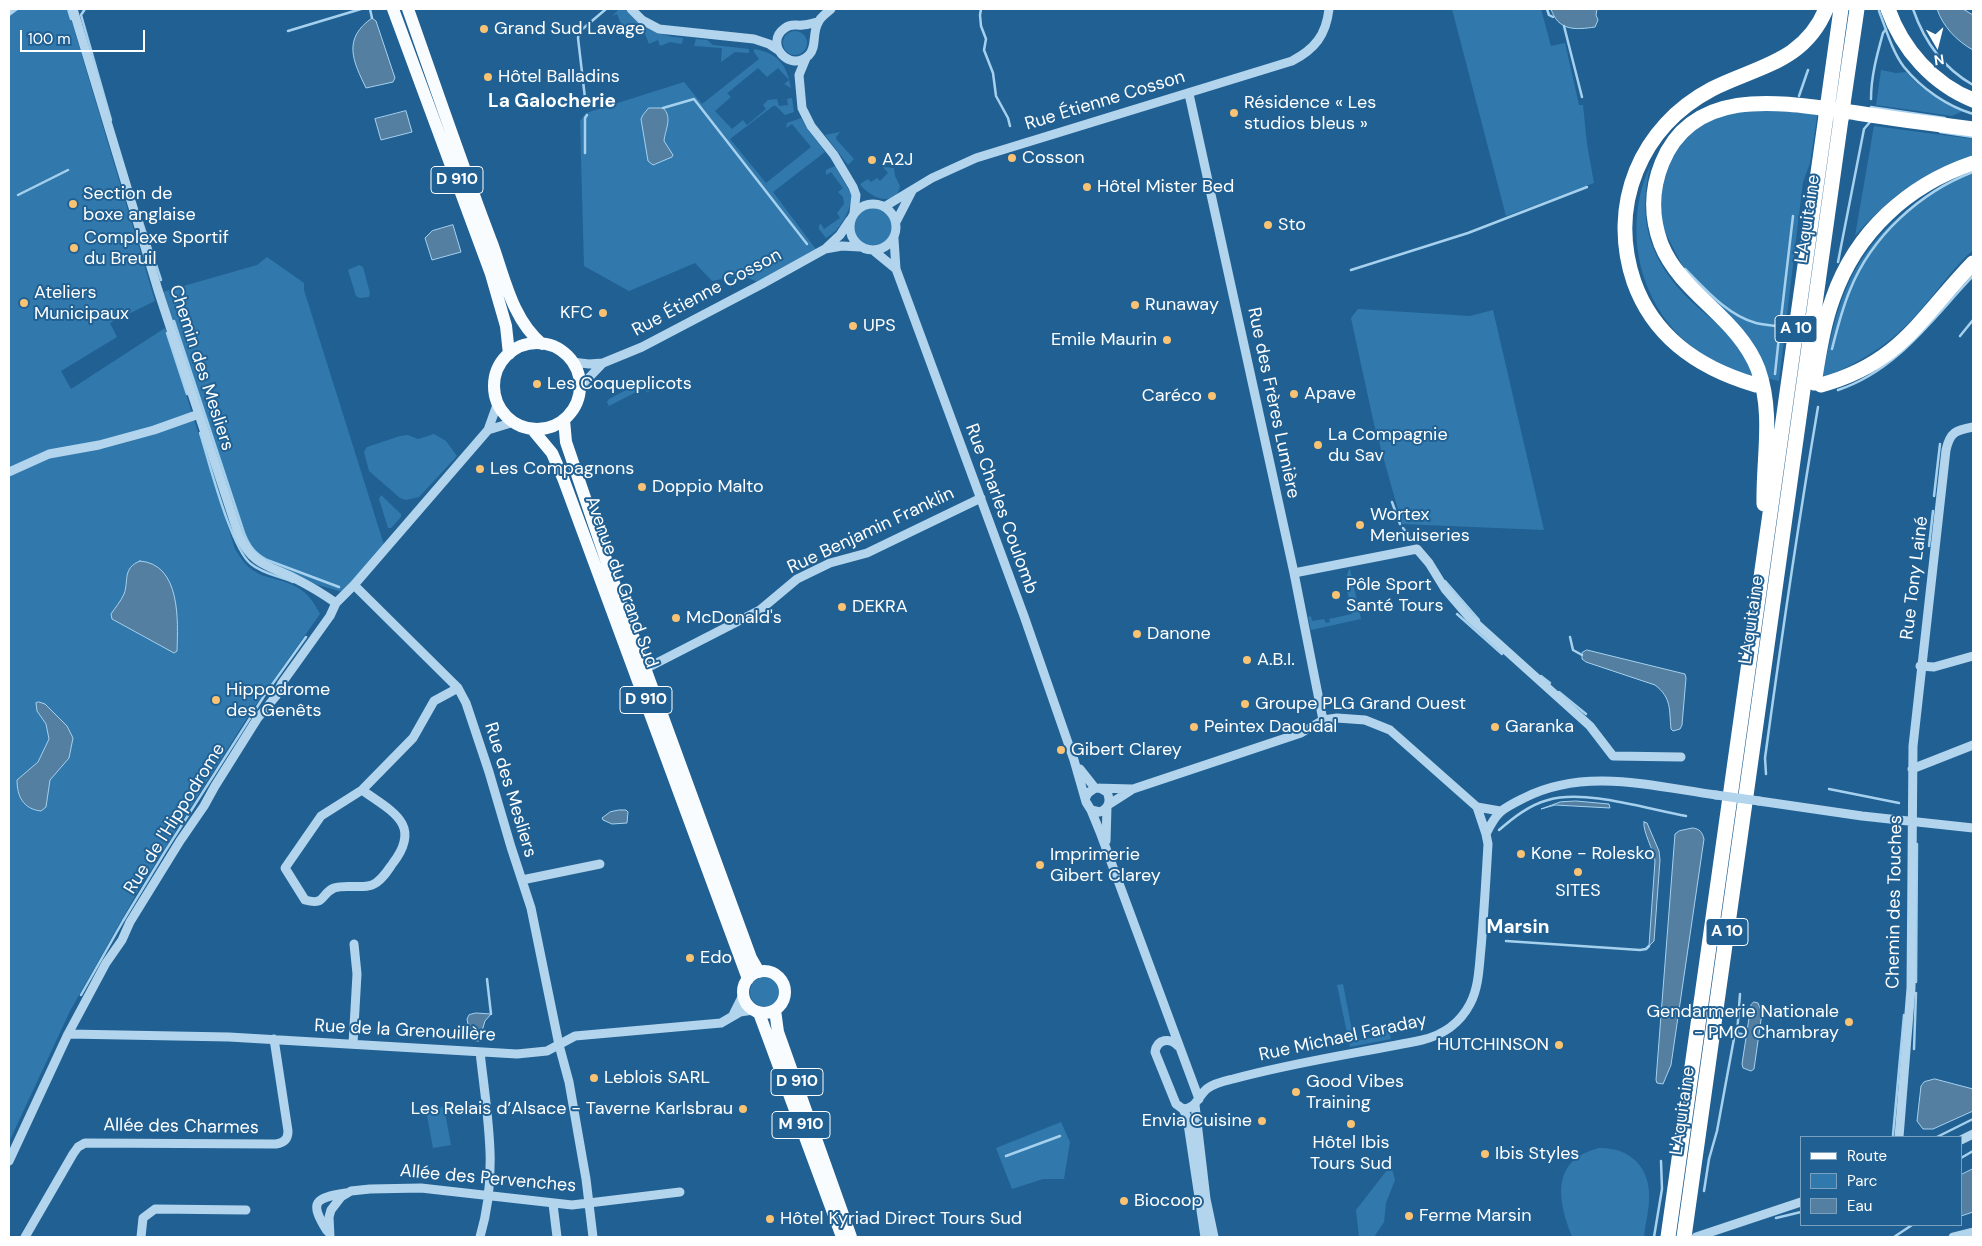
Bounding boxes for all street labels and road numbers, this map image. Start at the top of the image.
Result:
street label: Rue Étienne Cosson [1022,66,1188,136]
road number: D 910 [431,166,483,194]
street label: L'Aquitaine [1791,173,1825,265]
street label: Rue Étienne Cosson [629,244,785,342]
street label: Chemin des Mesliers [164,282,238,454]
street label: Rue des Frères Lumière [1242,305,1304,501]
road number: A 10 [1775,316,1817,342]
street label: Rue Charles Coulomb [960,421,1042,597]
street label: Rue Benjamin Franklin [784,483,958,579]
street label: Avenue du Grand Sud [580,493,662,671]
street label: Rue Tony Lainé [1897,515,1933,641]
street label: L'Aquitaine [1735,574,1769,666]
road number: D 910 [620,686,672,714]
street label: Rue des Mesliers [479,720,541,860]
street label: Rue de l'Hippodrome [120,740,230,898]
street label: Chemin des Touches [1883,815,1907,989]
road number: A 10 [1706,919,1748,946]
street label: Rue Michael Faraday [1257,1010,1429,1066]
street label: Rue de la Grenouillère [314,1015,496,1047]
street label: L'Aquitaine [1666,1065,1700,1157]
road number: D 910 [771,1068,823,1096]
road number: M 910 [772,1112,830,1138]
street label: Allée des Charmes [103,1115,259,1139]
street label: Allée des Pervenches [399,1161,577,1197]

